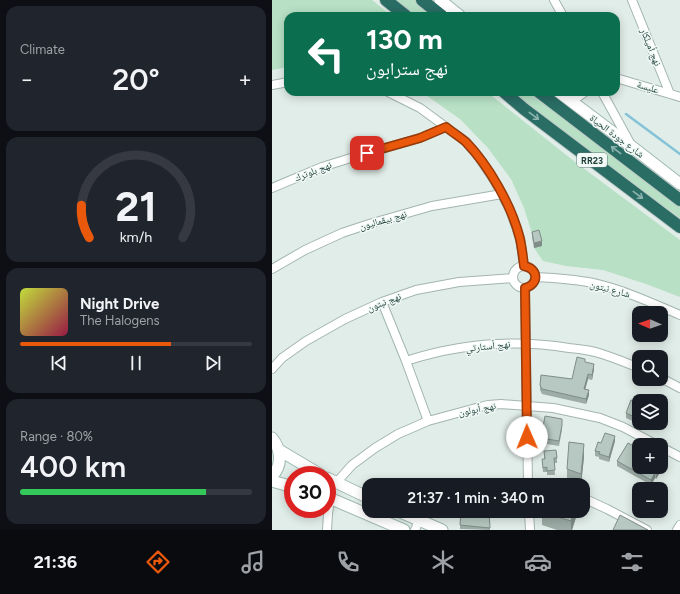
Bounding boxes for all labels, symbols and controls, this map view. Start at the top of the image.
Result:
text: 130 m [366,22,443,56]
street label: نهج أميلكار [637,25,665,68]
icon: left [300,28,352,80]
text: Climate [20,42,65,57]
text: نهج سترابون [366,58,448,80]
text: 20° [112,61,160,98]
text: − [20,66,34,93]
text: + [238,66,252,93]
street label: عليسة [636,78,660,96]
street label: شارع جودة الحياة [587,111,647,161]
one-way arrow [529,112,540,121]
pin [350,136,384,170]
icon: arrive [356,142,378,164]
one-way arrow [610,146,621,155]
road number: RR23 [577,153,607,167]
street label: نهج بلوترك [293,158,334,184]
text: 21 [115,180,157,230]
one-way arrow [632,191,643,199]
street label: نهج بيقماليون [358,207,408,233]
text: km/h [120,227,152,245]
street label: شارع نبتون [588,277,632,301]
street label: نهج نبتون [365,289,403,314]
text: Night Drive [80,295,159,313]
north arrow [632,306,668,342]
map controls [632,306,668,518]
text: The Halogens [80,313,160,328]
street label: نهج أستارتي [465,337,511,356]
button: search [632,350,668,386]
icon: previous [48,352,70,374]
icon: pause [125,352,147,374]
icon: next [202,352,224,374]
button: layers [632,394,668,430]
street label: نهج أبولون [457,399,497,419]
position arrow [506,416,548,458]
text: Range · 80% [20,429,93,444]
button: + [632,438,668,474]
text: 400 km [20,448,126,485]
speed limit sign: 30 [284,466,336,518]
button: − [632,482,668,518]
text: 21:37 · 1 min · 340 m [408,489,544,507]
icon: directions [144,548,172,576]
icon: music [239,548,267,576]
icon: phone [334,548,362,576]
icon: climate [429,548,457,576]
icon: car [524,548,552,576]
icon: filters [618,548,646,576]
text: 21:36 [33,551,77,573]

